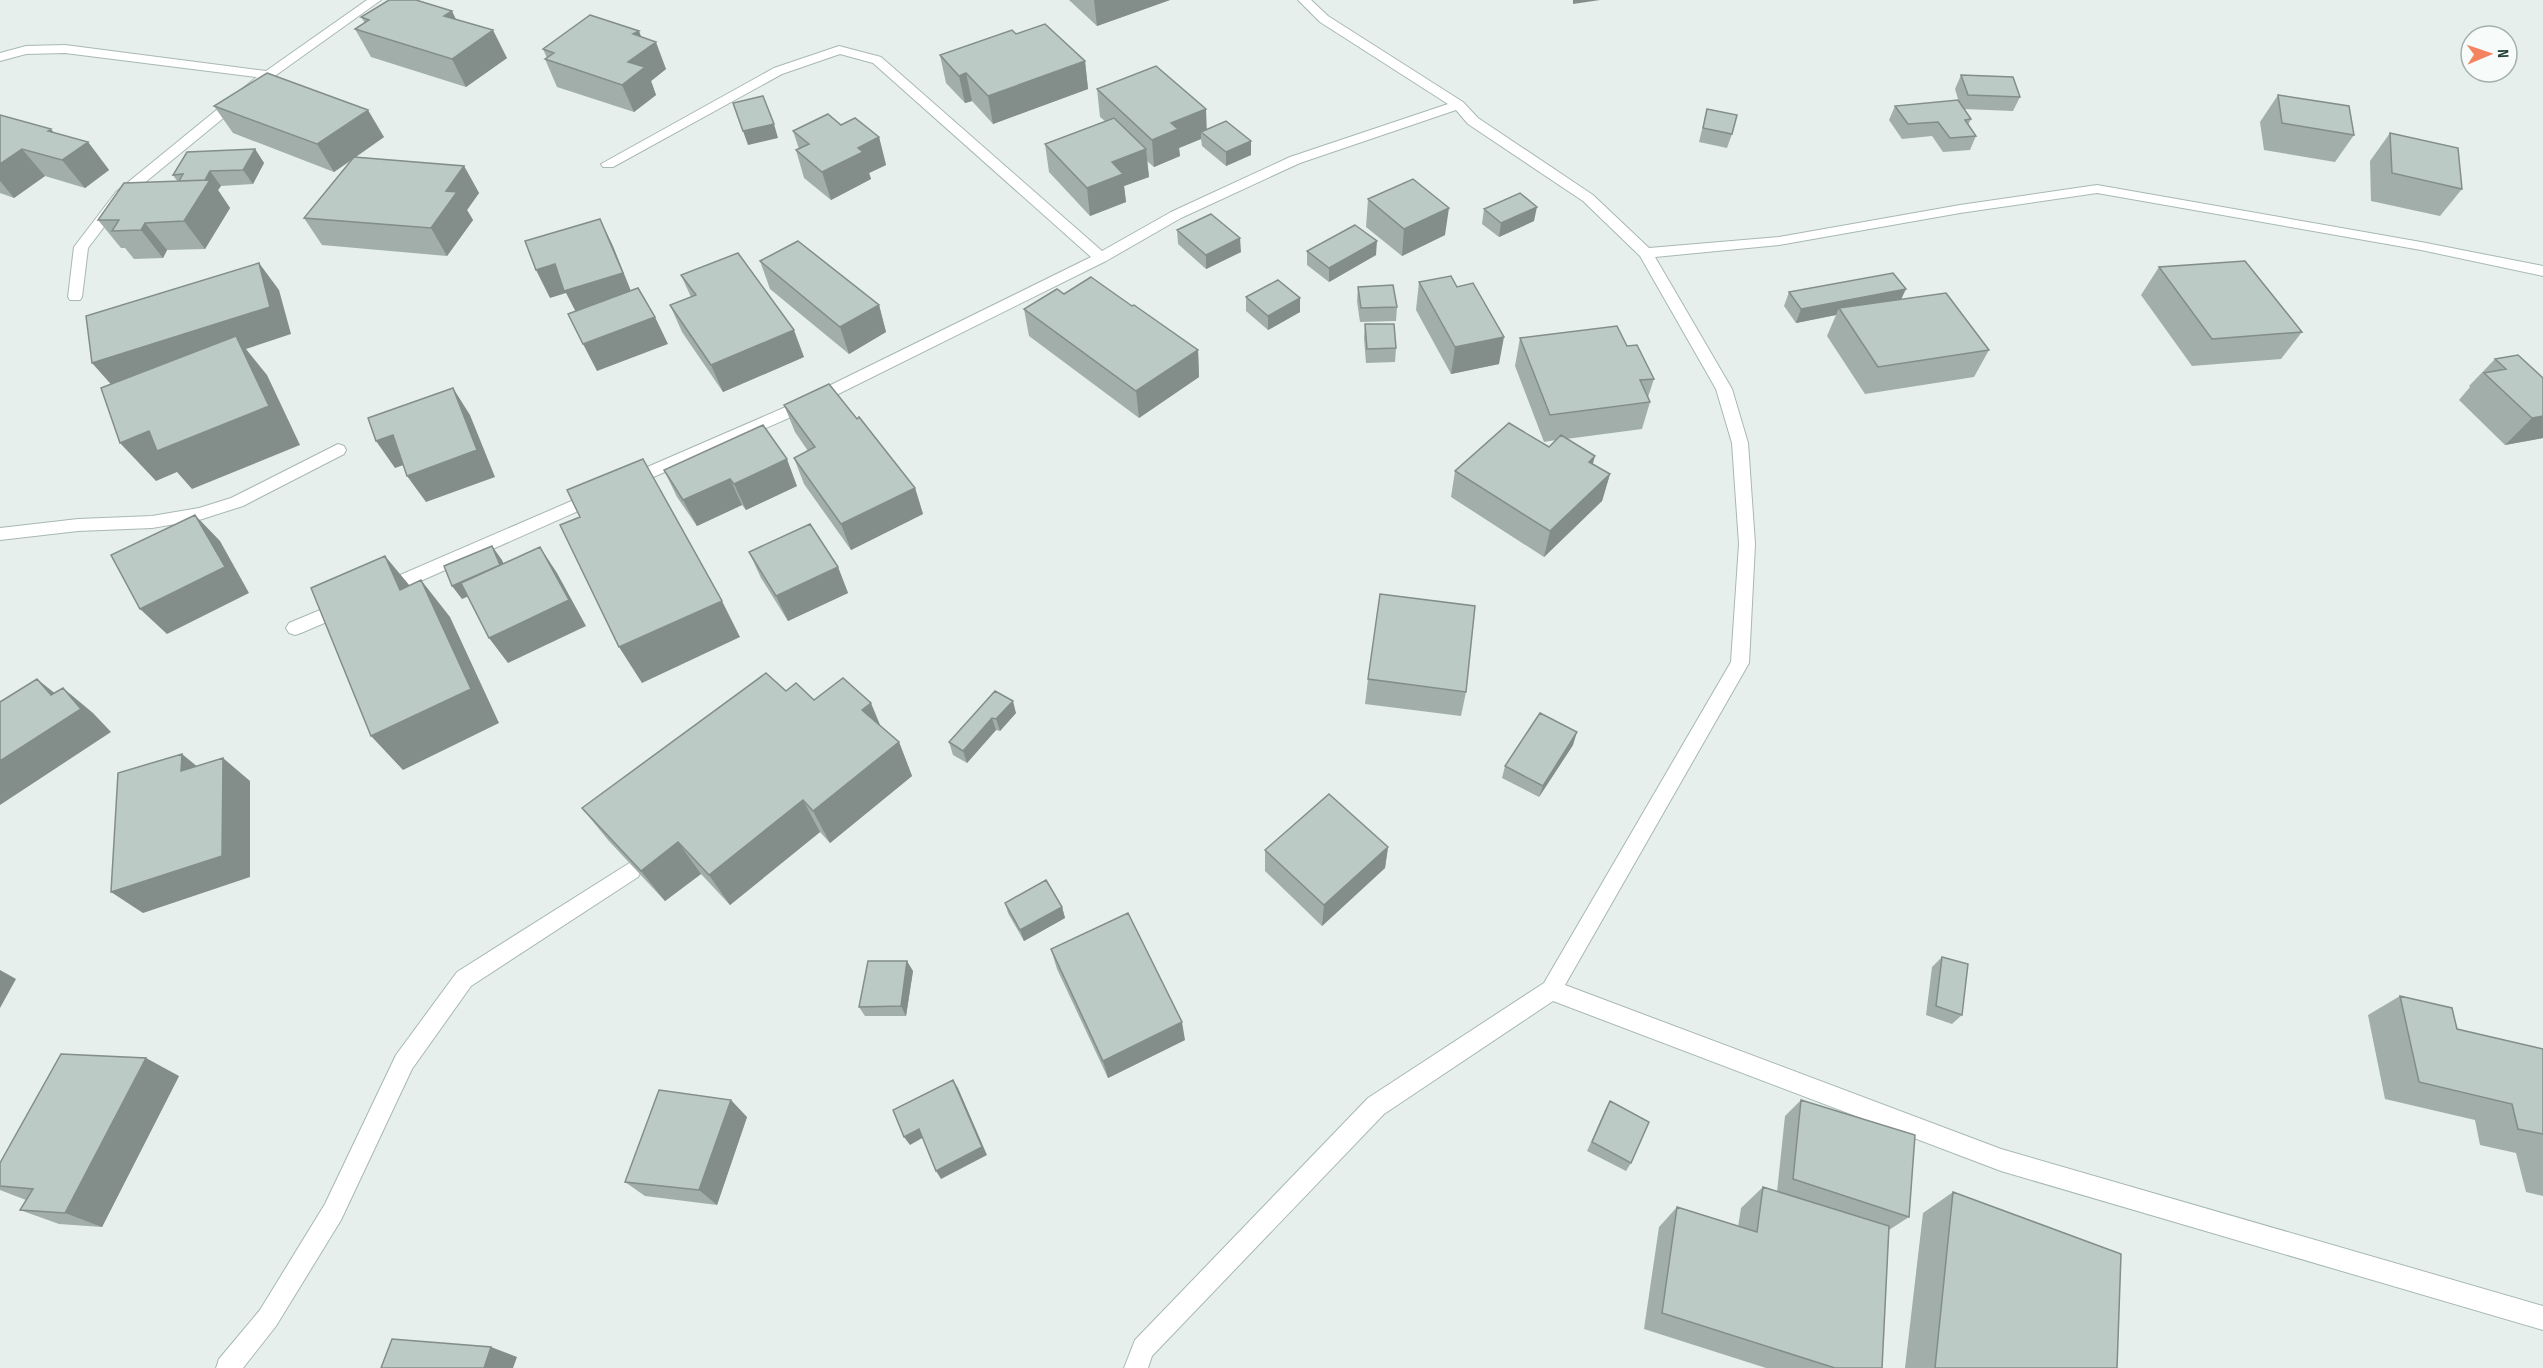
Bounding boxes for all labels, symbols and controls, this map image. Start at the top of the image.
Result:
north arrow [2459,24,2519,84]
text: N [2493,49,2512,58]

